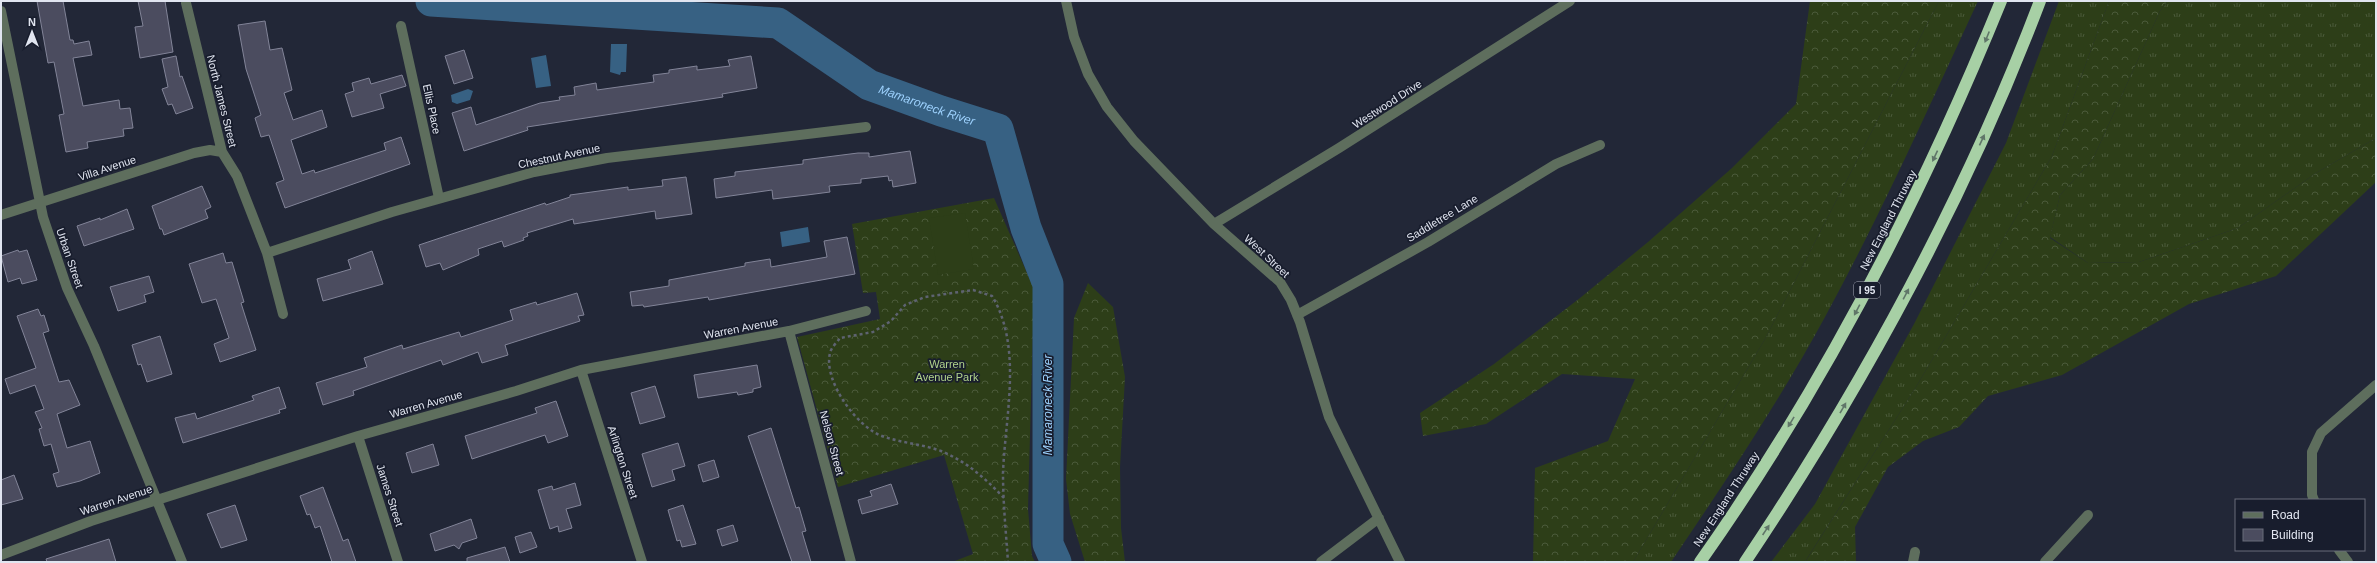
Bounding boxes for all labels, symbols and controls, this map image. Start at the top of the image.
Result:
north arrow [12,12,52,52]
text: N [28,16,36,28]
one-way arrow [1983,32,1989,44]
street label: North James Street [205,54,239,148]
street label: Westwood Drive [1350,77,1424,131]
water label: Mamaroneck River [877,82,977,129]
street label: Ellis Place [421,83,443,135]
one-way arrow [1979,134,1985,145]
street label: Chestnut Avenue [517,141,601,171]
one-way arrow [1932,151,1938,162]
street label: Villa Avenue [77,153,137,183]
street label: New England Thruway [1858,168,1919,272]
street label: Saddletree Lane [1404,192,1480,244]
street label: Urban Street [54,227,86,289]
street label: West Street [1242,232,1292,280]
road number: I 95 [1854,282,1880,298]
one-way arrow [1903,288,1910,300]
one-way arrow [1854,304,1860,315]
street label: Warren Avenue [703,315,779,341]
water label: Mamaroneck River [1041,354,1055,455]
park label: Warren Avenue Park [916,358,979,383]
street label: Warren Avenue [388,388,464,420]
one-way arrow [1839,402,1846,414]
street label: Nelson Street [818,409,846,477]
one-way arrow [1788,416,1795,428]
street label: Arlington Street [606,424,640,500]
street label: New England Thruway [1691,449,1761,549]
street label: James Street [374,462,406,528]
street label: Warren Avenue [78,483,154,517]
legend [2235,499,2365,551]
text: Road [2271,508,2300,522]
one-way arrow [1763,524,1770,535]
text: Building [2271,528,2314,542]

